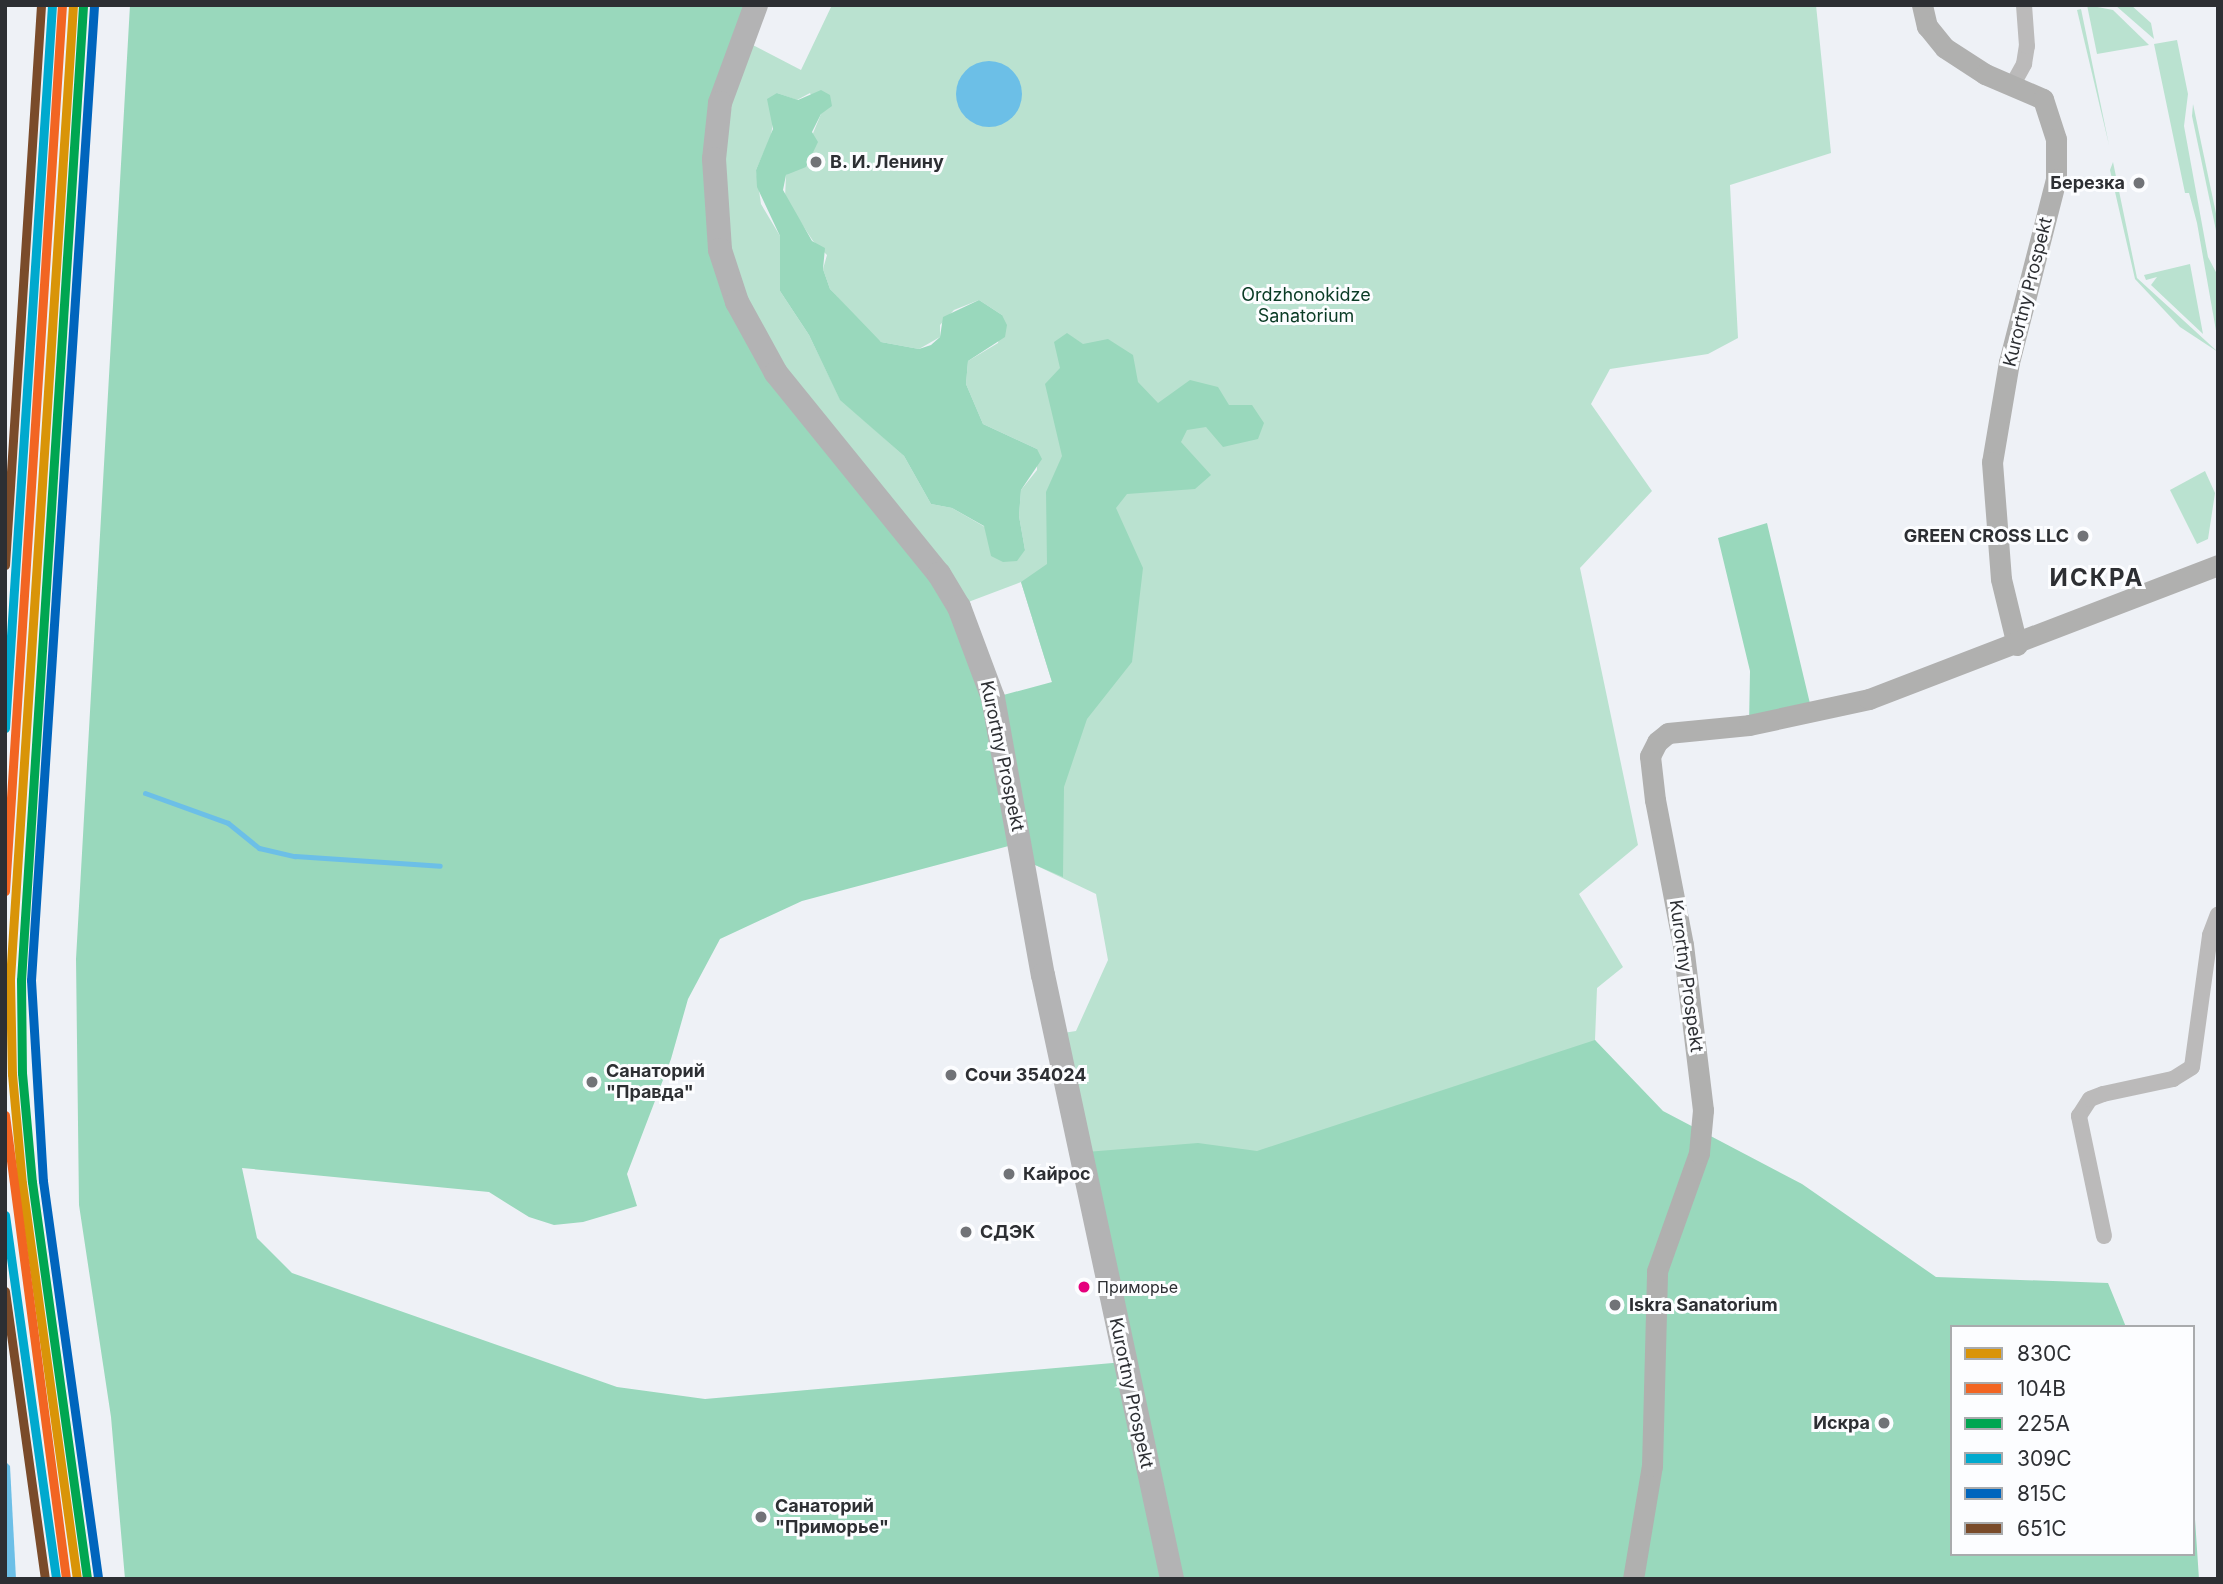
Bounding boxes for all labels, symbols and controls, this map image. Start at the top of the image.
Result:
place label: В. И. Ленину [830,151,945,173]
marker: В. И. Ленину [808,154,824,170]
place label: Березка [2050,172,2125,194]
marker: Березка [2131,175,2147,191]
street label: Kurortny Prospekt [1999,215,2057,369]
park label: Ordzhonokidze Sanatorium [1241,285,1371,328]
place label: GREEN CROSS LLC [1904,525,2069,547]
marker: GREEN CROSS LLC [2075,528,2091,544]
district label: ИСКРА [2050,564,2144,592]
street label: Kurortny Prospekt [975,679,1029,833]
street label: Kurortny Prospekt [1665,899,1707,1053]
place label: Санаторий "Правда" [606,1061,705,1104]
place label: Сочи 354024 [965,1064,1086,1086]
marker: Сочи 354024 [943,1067,959,1083]
marker: Санаторий "Правда" [584,1074,600,1090]
place label: Кайрос [1023,1163,1091,1185]
marker: Кайрос [1001,1166,1017,1182]
place label: СДЭК [980,1221,1035,1243]
marker: СДЭК [958,1224,974,1240]
place label: Приморье [1097,1277,1178,1297]
marker: Приморье [1077,1280,1091,1294]
place label: Iskra Sanatorium [1629,1294,1778,1316]
marker: Iskra Sanatorium [1607,1297,1623,1313]
street label: Kurortny Prospekt [1104,1316,1158,1470]
legend [1950,1325,2195,1556]
text: 830С [2017,1341,2072,1366]
text: 104В [2017,1376,2066,1401]
text: 225А [2017,1411,2070,1436]
place label: Искра [1813,1412,1870,1434]
marker: Искра [1876,1415,1892,1431]
text: 309С [2017,1446,2072,1471]
text: 815С [2017,1481,2067,1506]
place label: Санаторий "Приморье" [775,1496,889,1538]
marker: Санаторий "Приморье" [753,1509,769,1525]
text: 651С [2017,1516,2067,1541]

